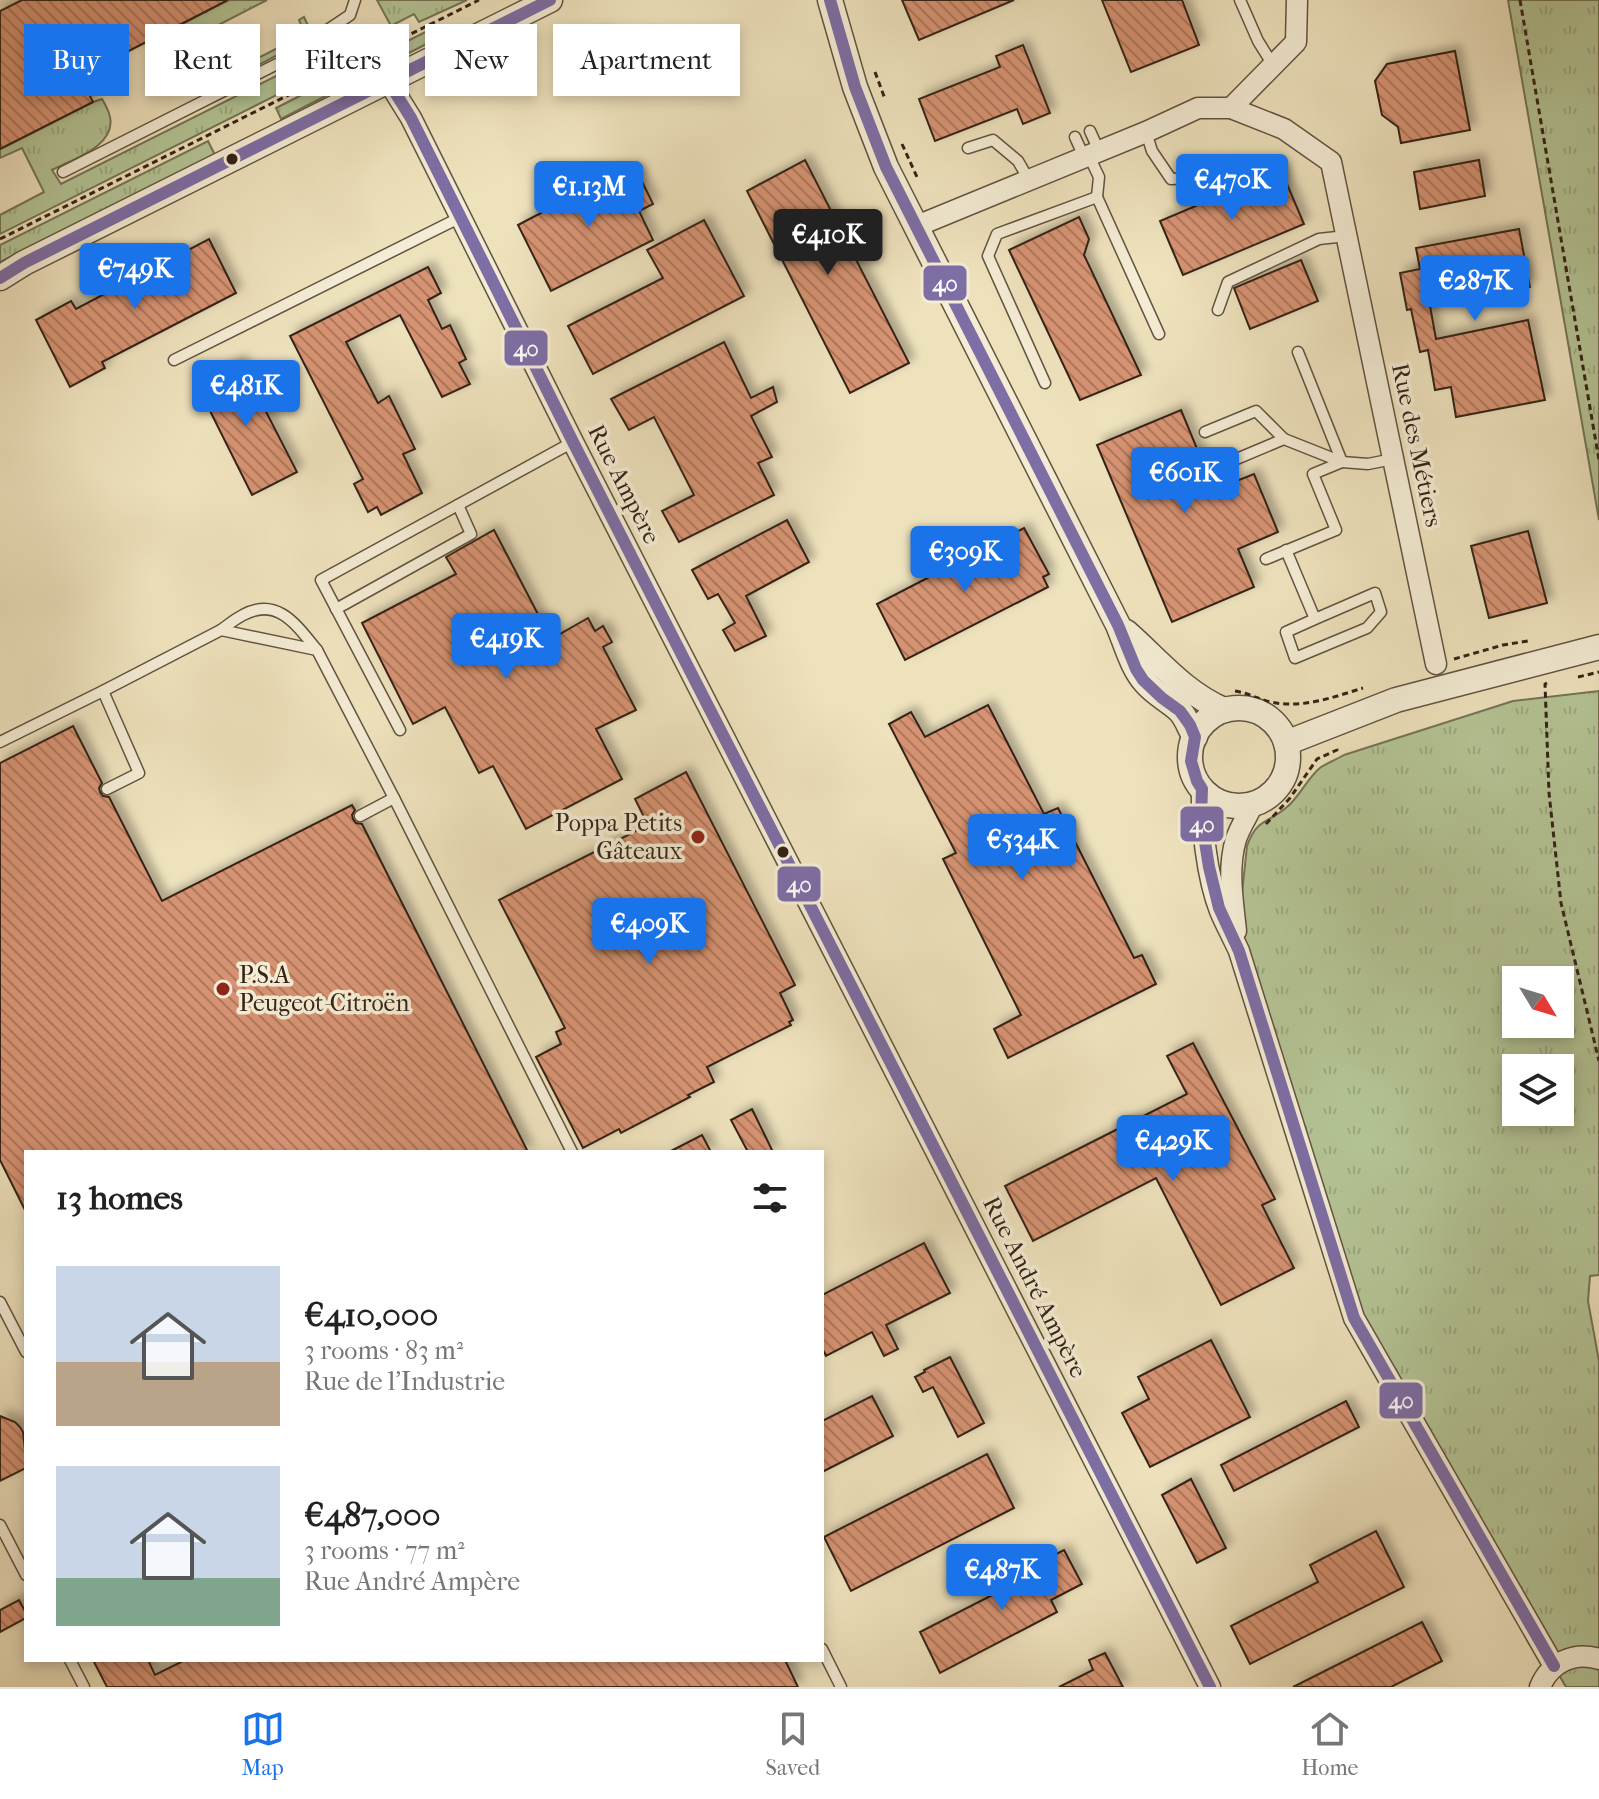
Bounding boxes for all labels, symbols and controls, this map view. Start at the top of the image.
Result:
chip: Buy [24,24,129,96]
chip: Rent [145,24,260,96]
chip: Filters [276,24,409,96]
chip: New [425,24,537,96]
chip: Apartment [553,24,740,96]
unlabelled marker [224,151,240,167]
pin: €470K [1176,154,1288,222]
pin: €1.13M [524,161,654,229]
text: €470K [1194,164,1270,195]
text: €1.13M [552,171,626,202]
pin: €410K [772,209,884,277]
text: €410K [791,219,865,250]
pin: €749K [79,243,191,311]
text: €749K [97,253,173,284]
pin: €287K [1419,255,1531,323]
line badge: 40 [922,264,968,302]
text: €287K [1438,265,1512,296]
text: 40 [931,271,958,297]
line badge: 40 [503,329,549,367]
text: 40 [512,336,539,362]
pin: €481K [190,360,302,428]
street label: Rue des Métiers [1386,361,1448,529]
text: €481K [210,370,282,401]
street label: Rue Ampère [582,420,666,548]
pin: €601K [1129,447,1241,515]
text: €601K [1149,457,1221,488]
pin: €309K [909,526,1021,594]
text: €309K [929,536,1002,567]
pin: €419K [450,613,562,681]
text: €419K [470,623,542,654]
line badge: 40 [1179,805,1225,843]
place label: Poppa Petits Gâteaux [555,809,682,865]
text: 40 [1188,812,1215,838]
pin: €534K [966,814,1078,882]
text: €534K [986,824,1058,855]
marker: Poppa Petits Gâteaux [689,828,707,846]
unlabelled marker [775,844,791,860]
line badge: 40 [776,865,822,903]
text: 40 [785,872,812,898]
pin: €409K [593,898,705,966]
text: €409K [610,908,688,939]
place label: P.S.A Peugeot-Citroën [239,961,409,1017]
north arrow [1502,966,1574,1038]
map controls [1502,966,1574,1126]
marker: P.S.A Peugeot-Citroën [214,980,232,998]
button: layers [1502,1054,1574,1126]
pin: €429K [1117,1115,1229,1183]
text: €429K [1135,1125,1211,1156]
icon: filters [748,1176,792,1220]
text: 13 homes [56,1178,183,1218]
street label: Rue André Ampère [977,1192,1093,1382]
text: €410,000 [304,1295,438,1335]
icon: home [120,1298,216,1394]
text: 3 rooms · 83 m² [304,1335,463,1366]
text: Rue de l'Industrie [304,1366,505,1397]
line badge: 40 [1378,1381,1424,1420]
text: 40 [1387,1388,1414,1414]
text: €487,000 [304,1495,440,1535]
icon: home [120,1498,216,1594]
text: 3 rooms · 77 m² [304,1535,465,1566]
pin: €487K [946,1544,1058,1612]
text: €487K [964,1554,1040,1585]
text: Rue André Ampère [304,1566,520,1597]
tab: Map [241,1707,285,1781]
tab: Saved [766,1707,820,1781]
tab: Home [1301,1707,1358,1781]

